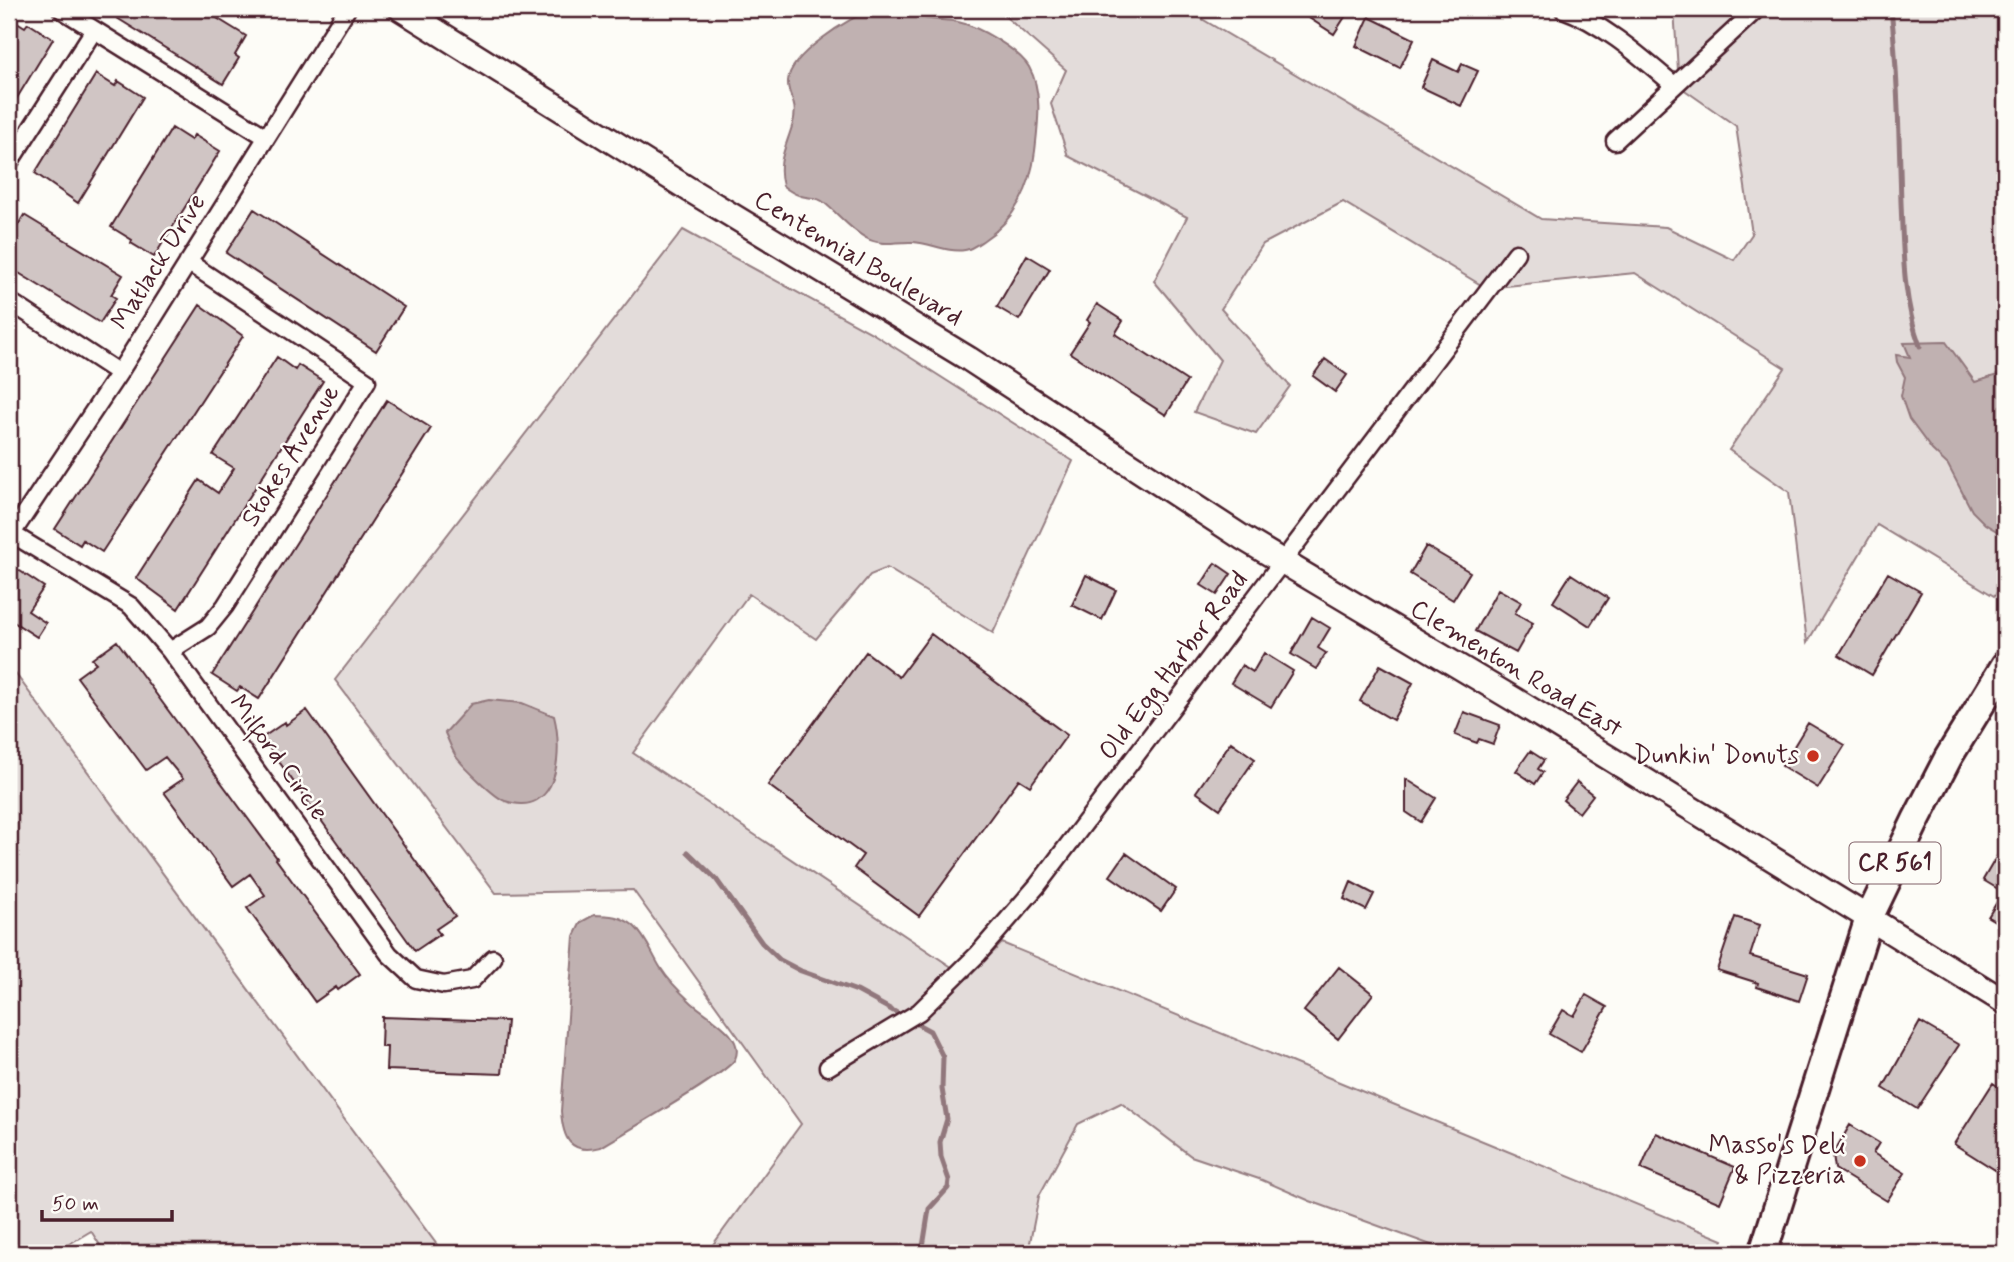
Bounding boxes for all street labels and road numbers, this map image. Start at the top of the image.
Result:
street label: Centennial Boulevard [747,183,969,335]
street label: Matlack Drive [104,188,214,336]
street label: Stokes Avenue [234,378,348,534]
street label: Old Egg Harbor Road [1092,565,1258,769]
street label: Clementon Road East [1404,592,1628,746]
street label: Milford Circle [219,688,335,829]
road number: CR 561 [1850,842,1940,884]

